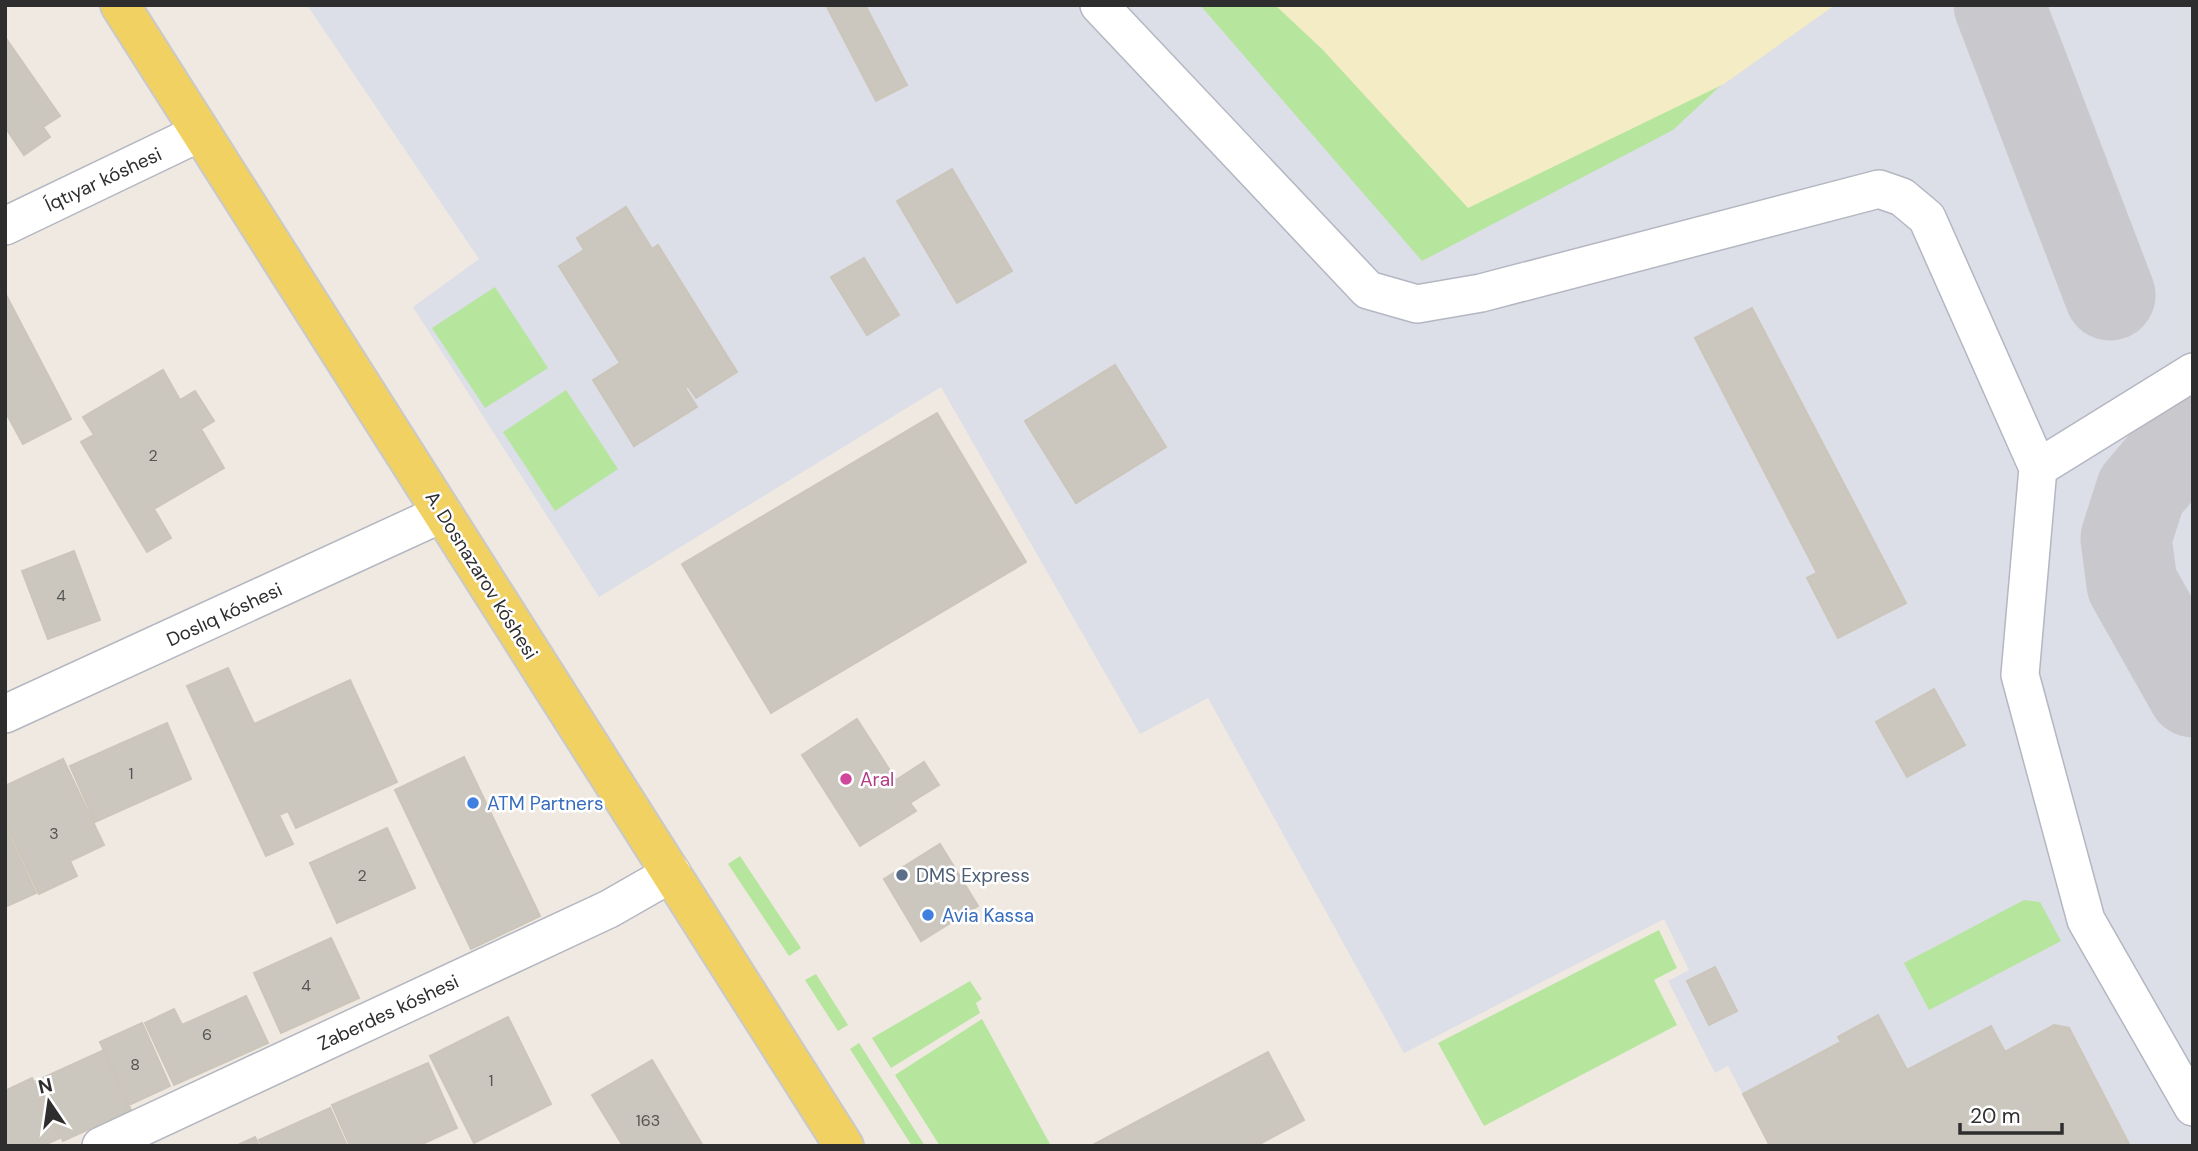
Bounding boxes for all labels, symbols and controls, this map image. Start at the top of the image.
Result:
street label: Íqtıyar kóshesi [41,142,166,217]
house number: 2 [148,445,158,466]
street label: A. Dosnazarov kóshesi [420,487,543,664]
street label: Doslıq kóshesi [162,577,286,652]
house number: 4 [56,585,66,606]
house number: 1 [129,763,134,784]
place label: Aral [860,767,894,792]
marker: Aral [838,771,854,787]
place label: ATM Partners [487,791,603,816]
marker: ATM Partners [465,795,481,811]
house number: 3 [49,823,59,844]
place label: DMS Express [916,863,1030,888]
house number: 2 [357,865,367,886]
marker: DMS Express [894,867,910,883]
place label: Avia Kassa [942,903,1034,928]
marker: Avia Kassa [920,907,936,923]
street label: Zaberdes kóshesi [314,969,463,1056]
house number: 4 [301,975,311,996]
house number: 6 [202,1024,212,1045]
house number: 8 [130,1054,140,1075]
north arrow [14,1067,84,1137]
house number: 1 [489,1070,494,1091]
text: N [36,1072,55,1100]
scale bar [1960,1092,2062,1136]
text: 20 m [1970,1102,2021,1130]
house number: 163 [636,1110,660,1131]

